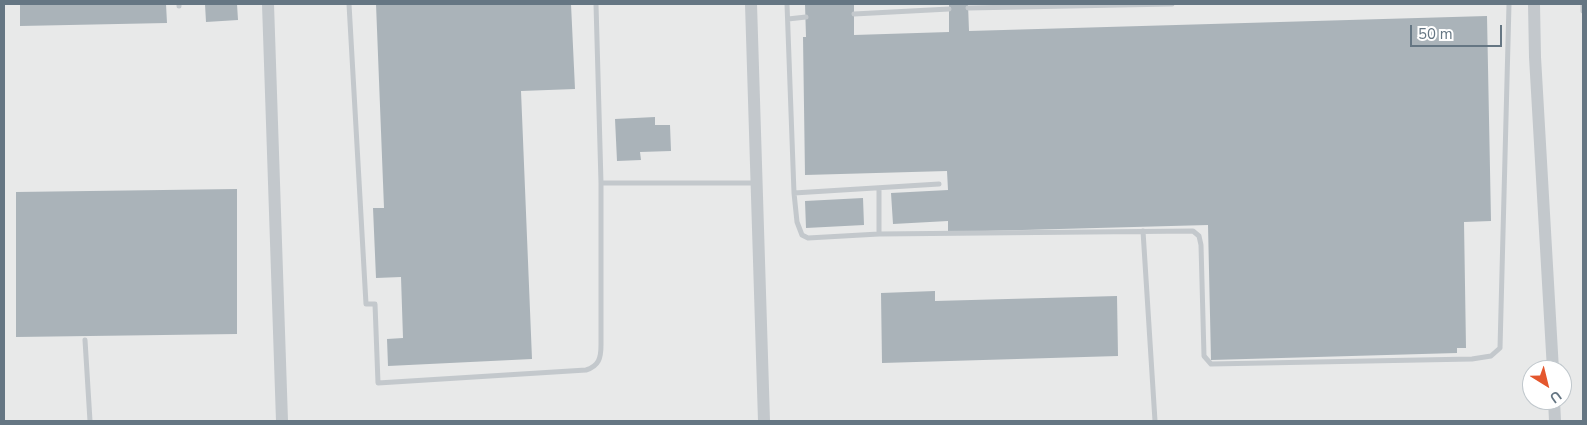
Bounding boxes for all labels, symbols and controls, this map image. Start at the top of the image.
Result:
scale bar [1412,15,1504,47]
text: 50 m [1418,24,1453,44]
north arrow [1522,360,1572,410]
text: U [1546,386,1565,407]

